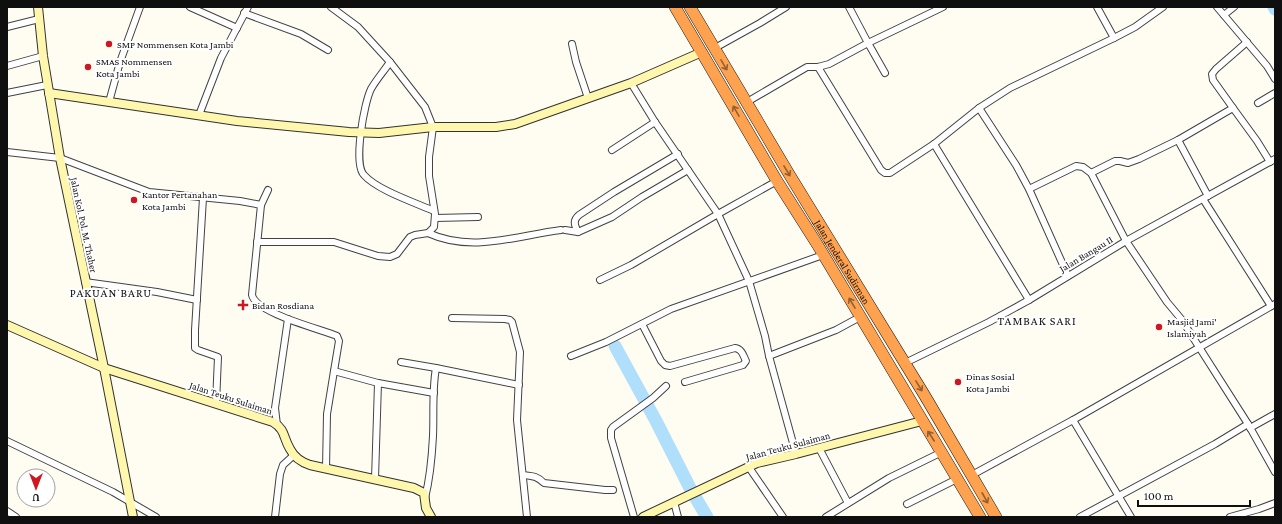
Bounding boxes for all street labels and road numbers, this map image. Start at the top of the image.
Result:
street label: Jalan Kol. Pol. M. Thaher [68,175,100,274]
street label: Jalan Jenderal Sudirman [812,217,873,306]
street label: Jalan Bangau II [1057,234,1115,275]
street label: Jalan Teuku Sulaiman [187,379,274,417]
street label: Jalan Teuku Sulaiman [744,429,832,463]

